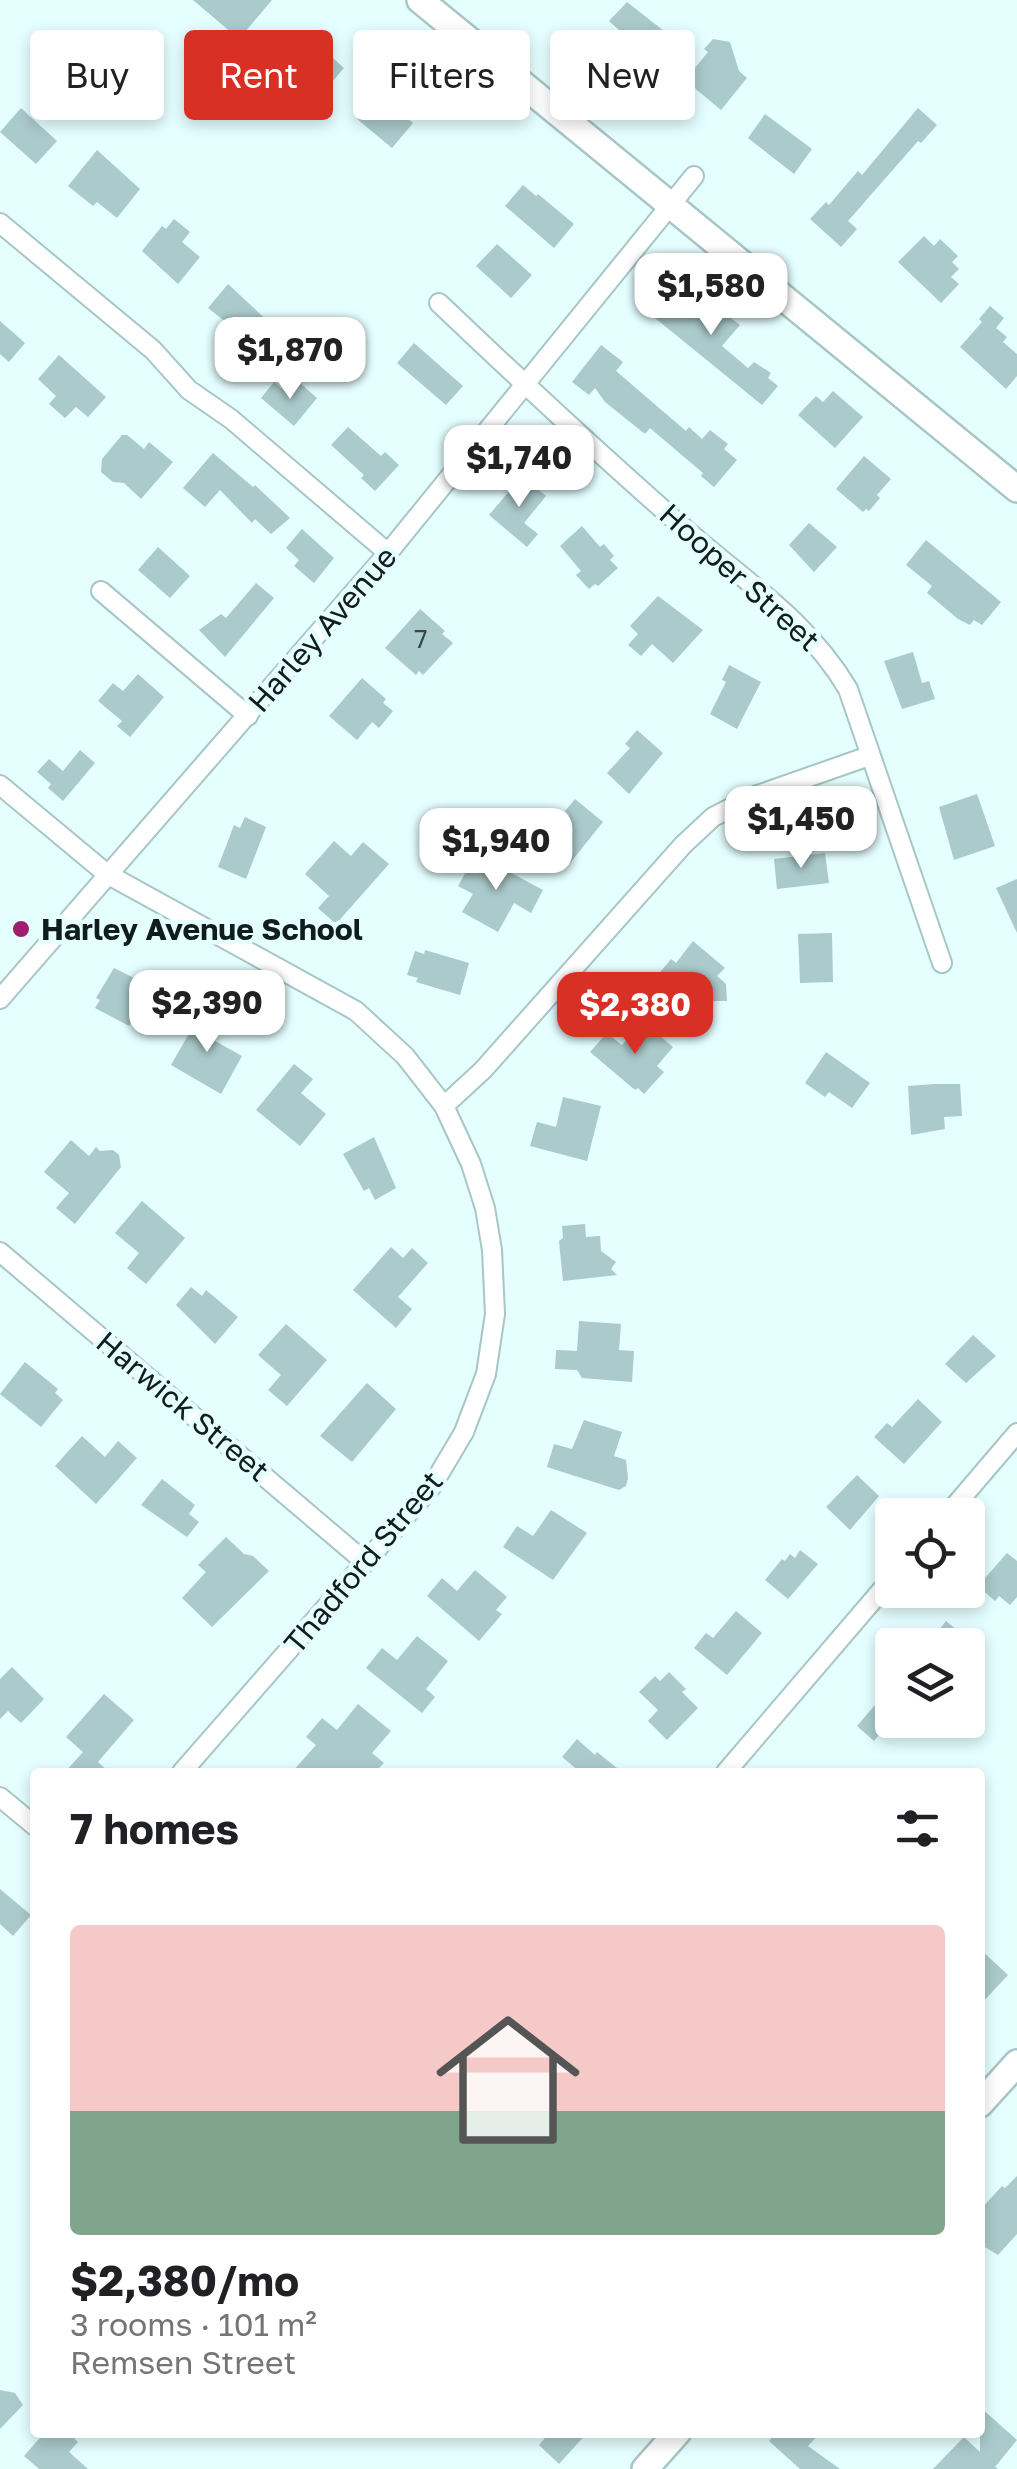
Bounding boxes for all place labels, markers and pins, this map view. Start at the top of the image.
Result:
pin: $1,580 [630,253,792,338]
pin: $1,870 [209,317,371,402]
pin: $1,740 [438,425,600,510]
pin: $1,450 [720,786,882,871]
pin: $1,940 [415,808,577,893]
place label: Harley Avenue School [41,911,363,947]
marker: Harley Avenue School [10,918,32,940]
pin: $2,390 [126,970,288,1055]
pin: $2,380 [554,972,716,1057]

